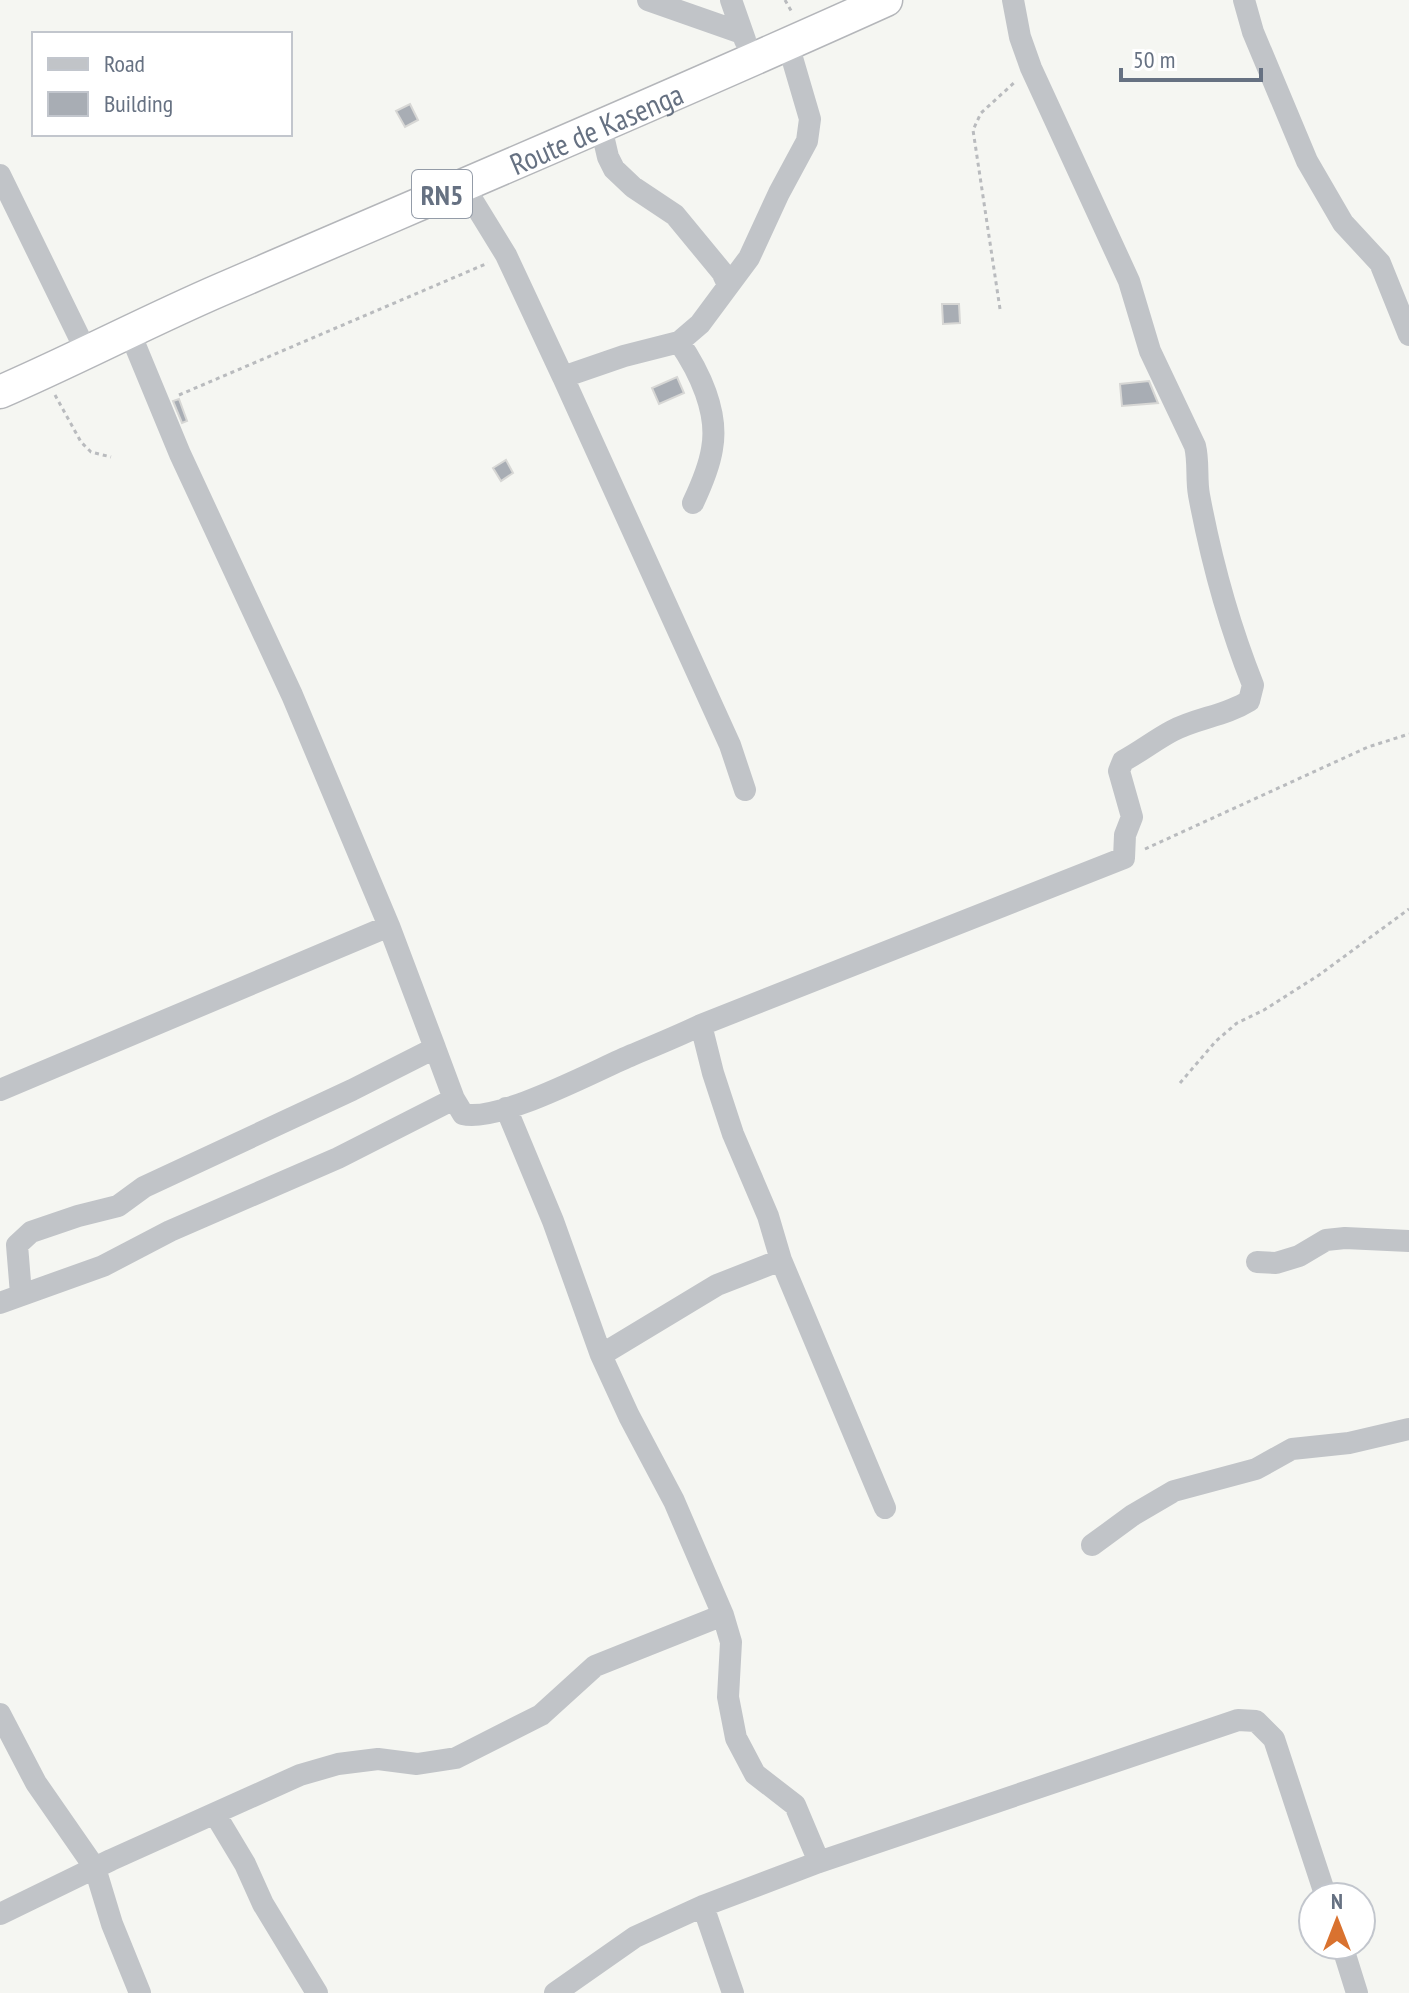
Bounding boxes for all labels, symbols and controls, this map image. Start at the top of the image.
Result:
legend [32,32,292,136]
scale bar [1121,32,1261,82]
text: 50 m [1133,44,1175,75]
text: Road [104,48,145,79]
street label: Route de Kasenga [504,73,689,183]
text: Building [104,88,173,119]
road number: RN5 [412,170,472,218]
north arrow [1297,1881,1377,1961]
text: N [1331,1887,1343,1915]

